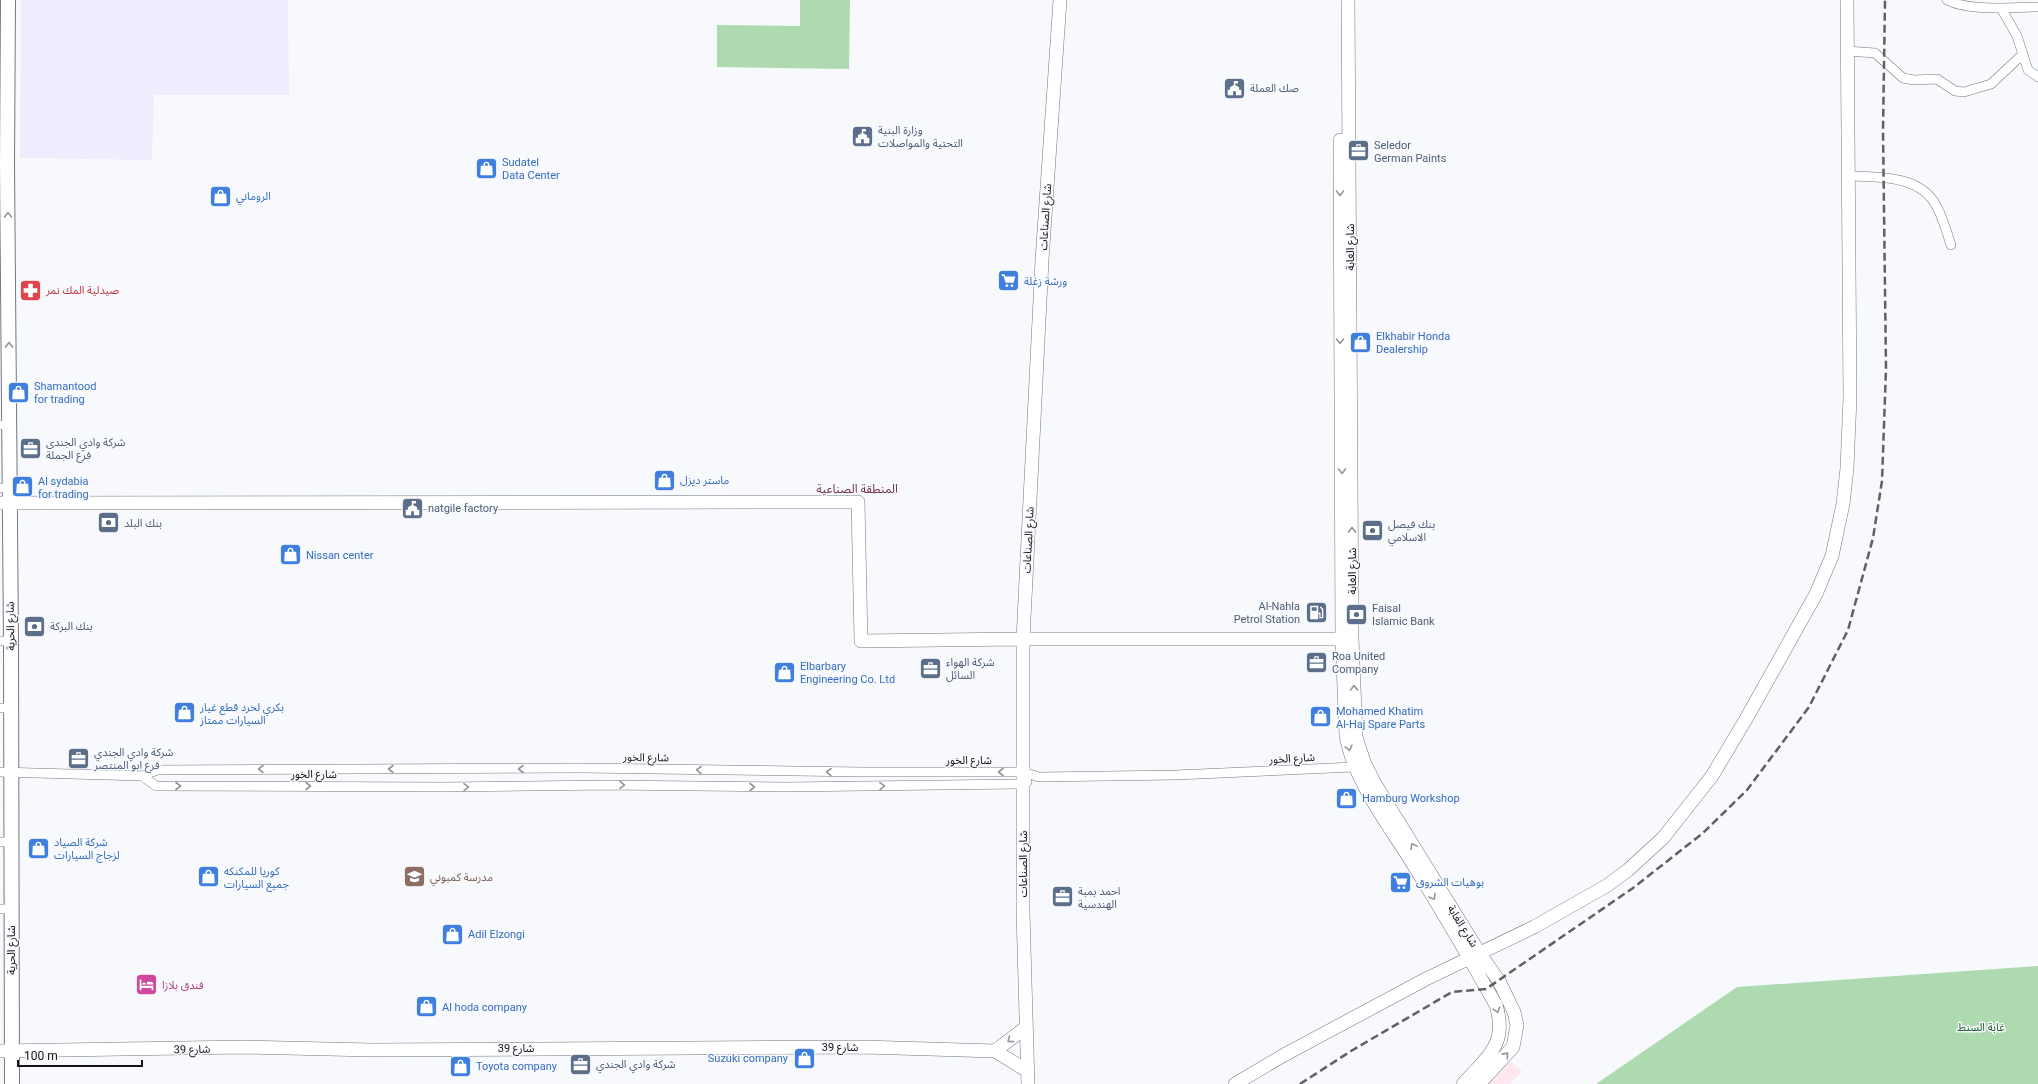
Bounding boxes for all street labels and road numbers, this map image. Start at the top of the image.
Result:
street label: شارع الصناعات [1037,183,1055,251]
street label: شارع الغابة [1344,223,1358,270]
street label: شارع الصناعات [1020,506,1038,574]
street label: شارع الغابة [1346,547,1360,594]
street label: شارع الحرية [4,601,18,651]
street label: شارع الخور [622,751,669,765]
street label: شارع الخور [1268,751,1316,767]
street label: شارع الخور [945,754,992,768]
street label: شارع الخور [290,768,337,782]
street label: شارع الصناعات [1017,830,1031,897]
street label: شارع الغابة [1444,903,1481,950]
street label: شارع الحرية [5,925,19,975]
street label: شارع 39 [822,1041,859,1055]
street label: شارع 39 [498,1042,535,1056]
street label: شارع 39 [174,1043,211,1057]

